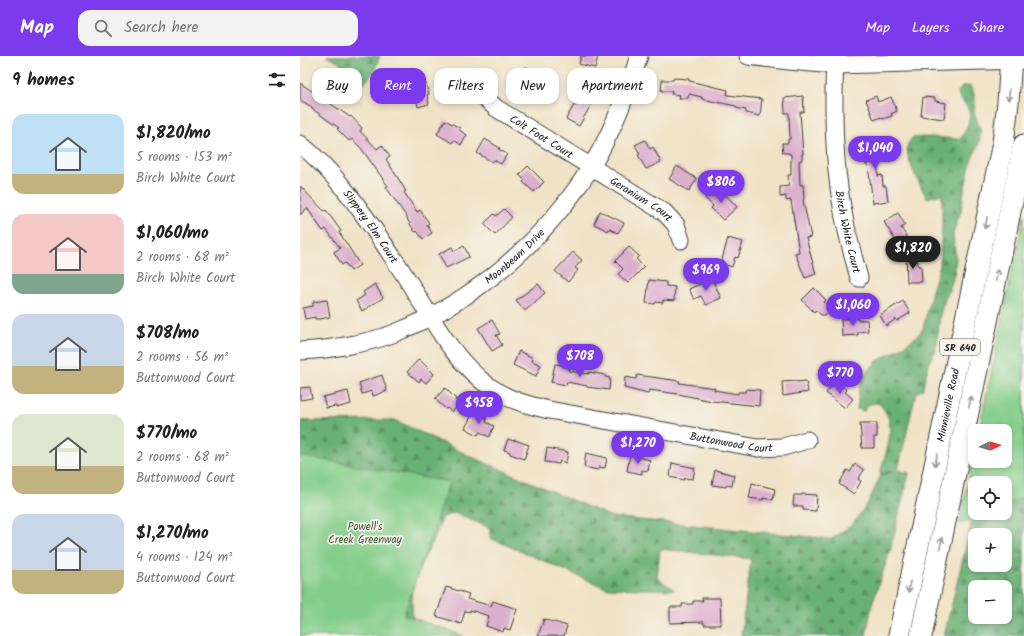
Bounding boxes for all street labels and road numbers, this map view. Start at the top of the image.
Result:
street label: Colt Foot Court [506,110,577,164]
street label: Geranium Court [606,173,677,227]
street label: Slippery Elm Court [338,186,403,268]
street label: Birch White Court [829,190,865,276]
street label: Moonbeam Drive [481,225,550,289]
road number: SR 640 [940,339,980,355]
street label: Minnieville Road [932,366,965,444]
street label: Buttonwood Court [688,428,774,458]

